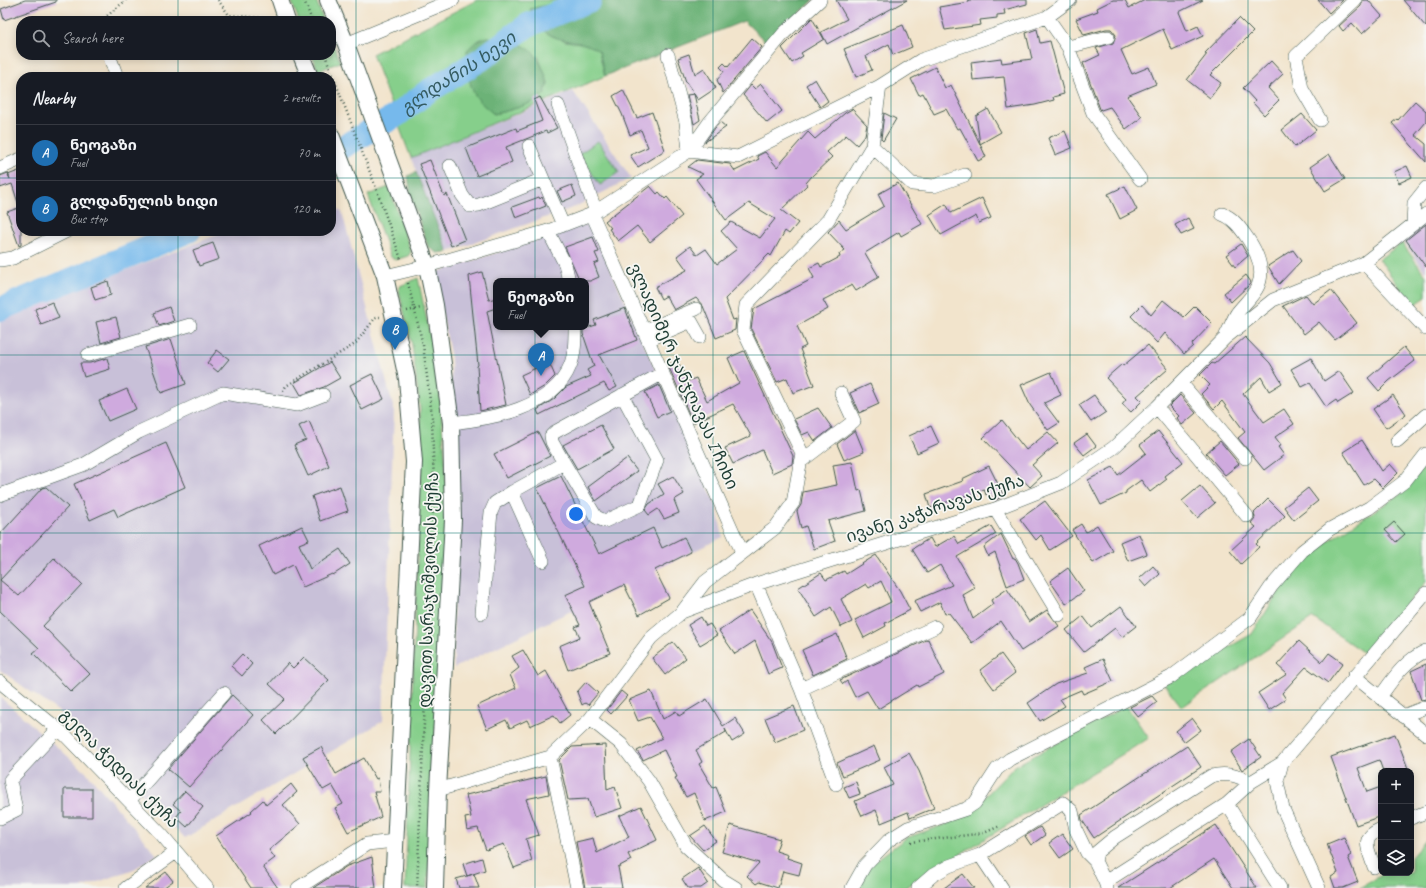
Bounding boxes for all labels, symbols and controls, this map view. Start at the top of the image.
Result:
search box [16,16,336,60]
water label: გლდანის ხევი [396,26,521,119]
icon: search [30,27,52,49]
text: Search here [62,29,123,48]
text: Nearby [32,88,75,109]
text: 2 results [282,90,320,106]
text: ნეოგაზი [70,136,137,155]
text: A [42,145,48,161]
text: 70 m [298,145,320,161]
text: Fuel [70,155,87,171]
text: გლდანულის ხიდი [70,192,218,211]
text: B [42,201,48,217]
text: 120 m [292,201,320,217]
text: Bus stop [70,211,107,227]
street label: ვლადიმერ ჯანჯღავას I ჩიხი [624,260,743,493]
popup [493,278,589,330]
text: ნეოგაზი [508,288,574,307]
text: Fuel [508,307,525,323]
pin: B [382,317,408,350]
pin: A [528,343,554,376]
street label: ივანე კაჭარავას ქუჩა [843,470,1027,547]
street label: დავით სარაჯიშვილის ქუჩა [414,472,443,708]
your location [566,504,586,524]
street label: გელა ჭედიას ქუჩა [56,704,184,832]
map controls [1378,768,1414,876]
button: + [1378,768,1414,804]
button: − [1378,804,1414,840]
button: layers [1378,840,1414,876]

